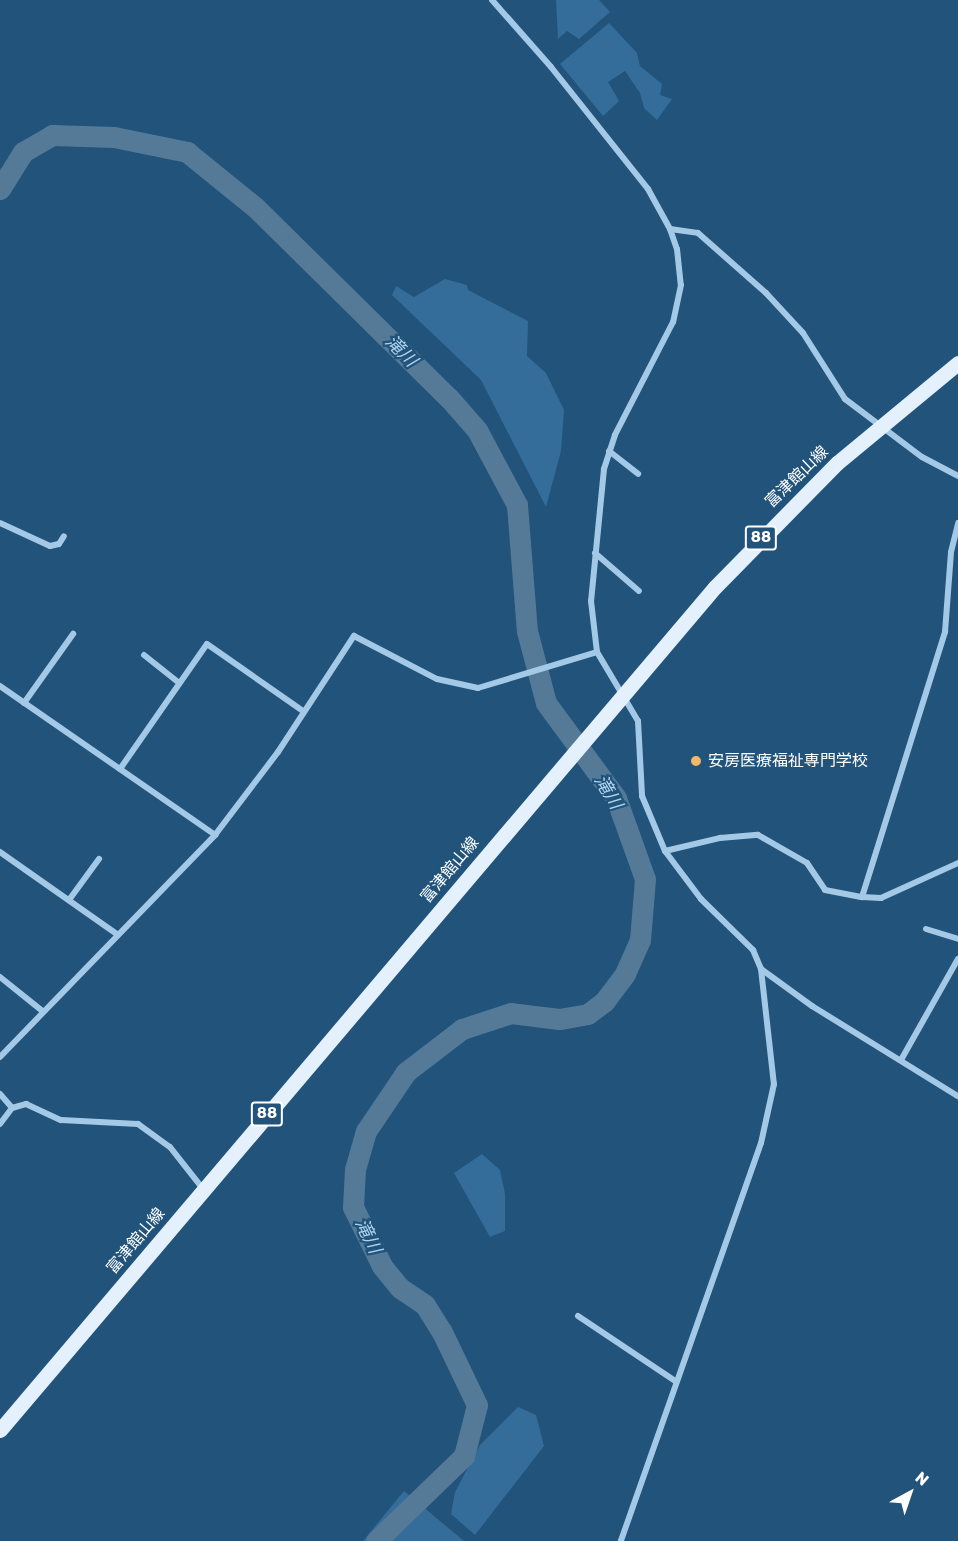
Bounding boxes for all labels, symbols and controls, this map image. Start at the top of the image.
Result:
water label: 滝川 [381,331,421,371]
street label: 富津館山線 [762,442,832,512]
road number: 88 [744,526,777,550]
place label: 安房医療福祉専門学校 [708,751,868,771]
marker: 安房医療福祉専門学校 [689,754,703,768]
water label: 滝川 [589,771,627,813]
street label: 富津館山線 [417,833,483,907]
road number: 88 [250,1102,284,1126]
street label: 富津館山線 [103,1204,169,1278]
water label: 滝川 [350,1215,386,1257]
north arrow [880,1463,940,1523]
text: N [911,1468,932,1490]

